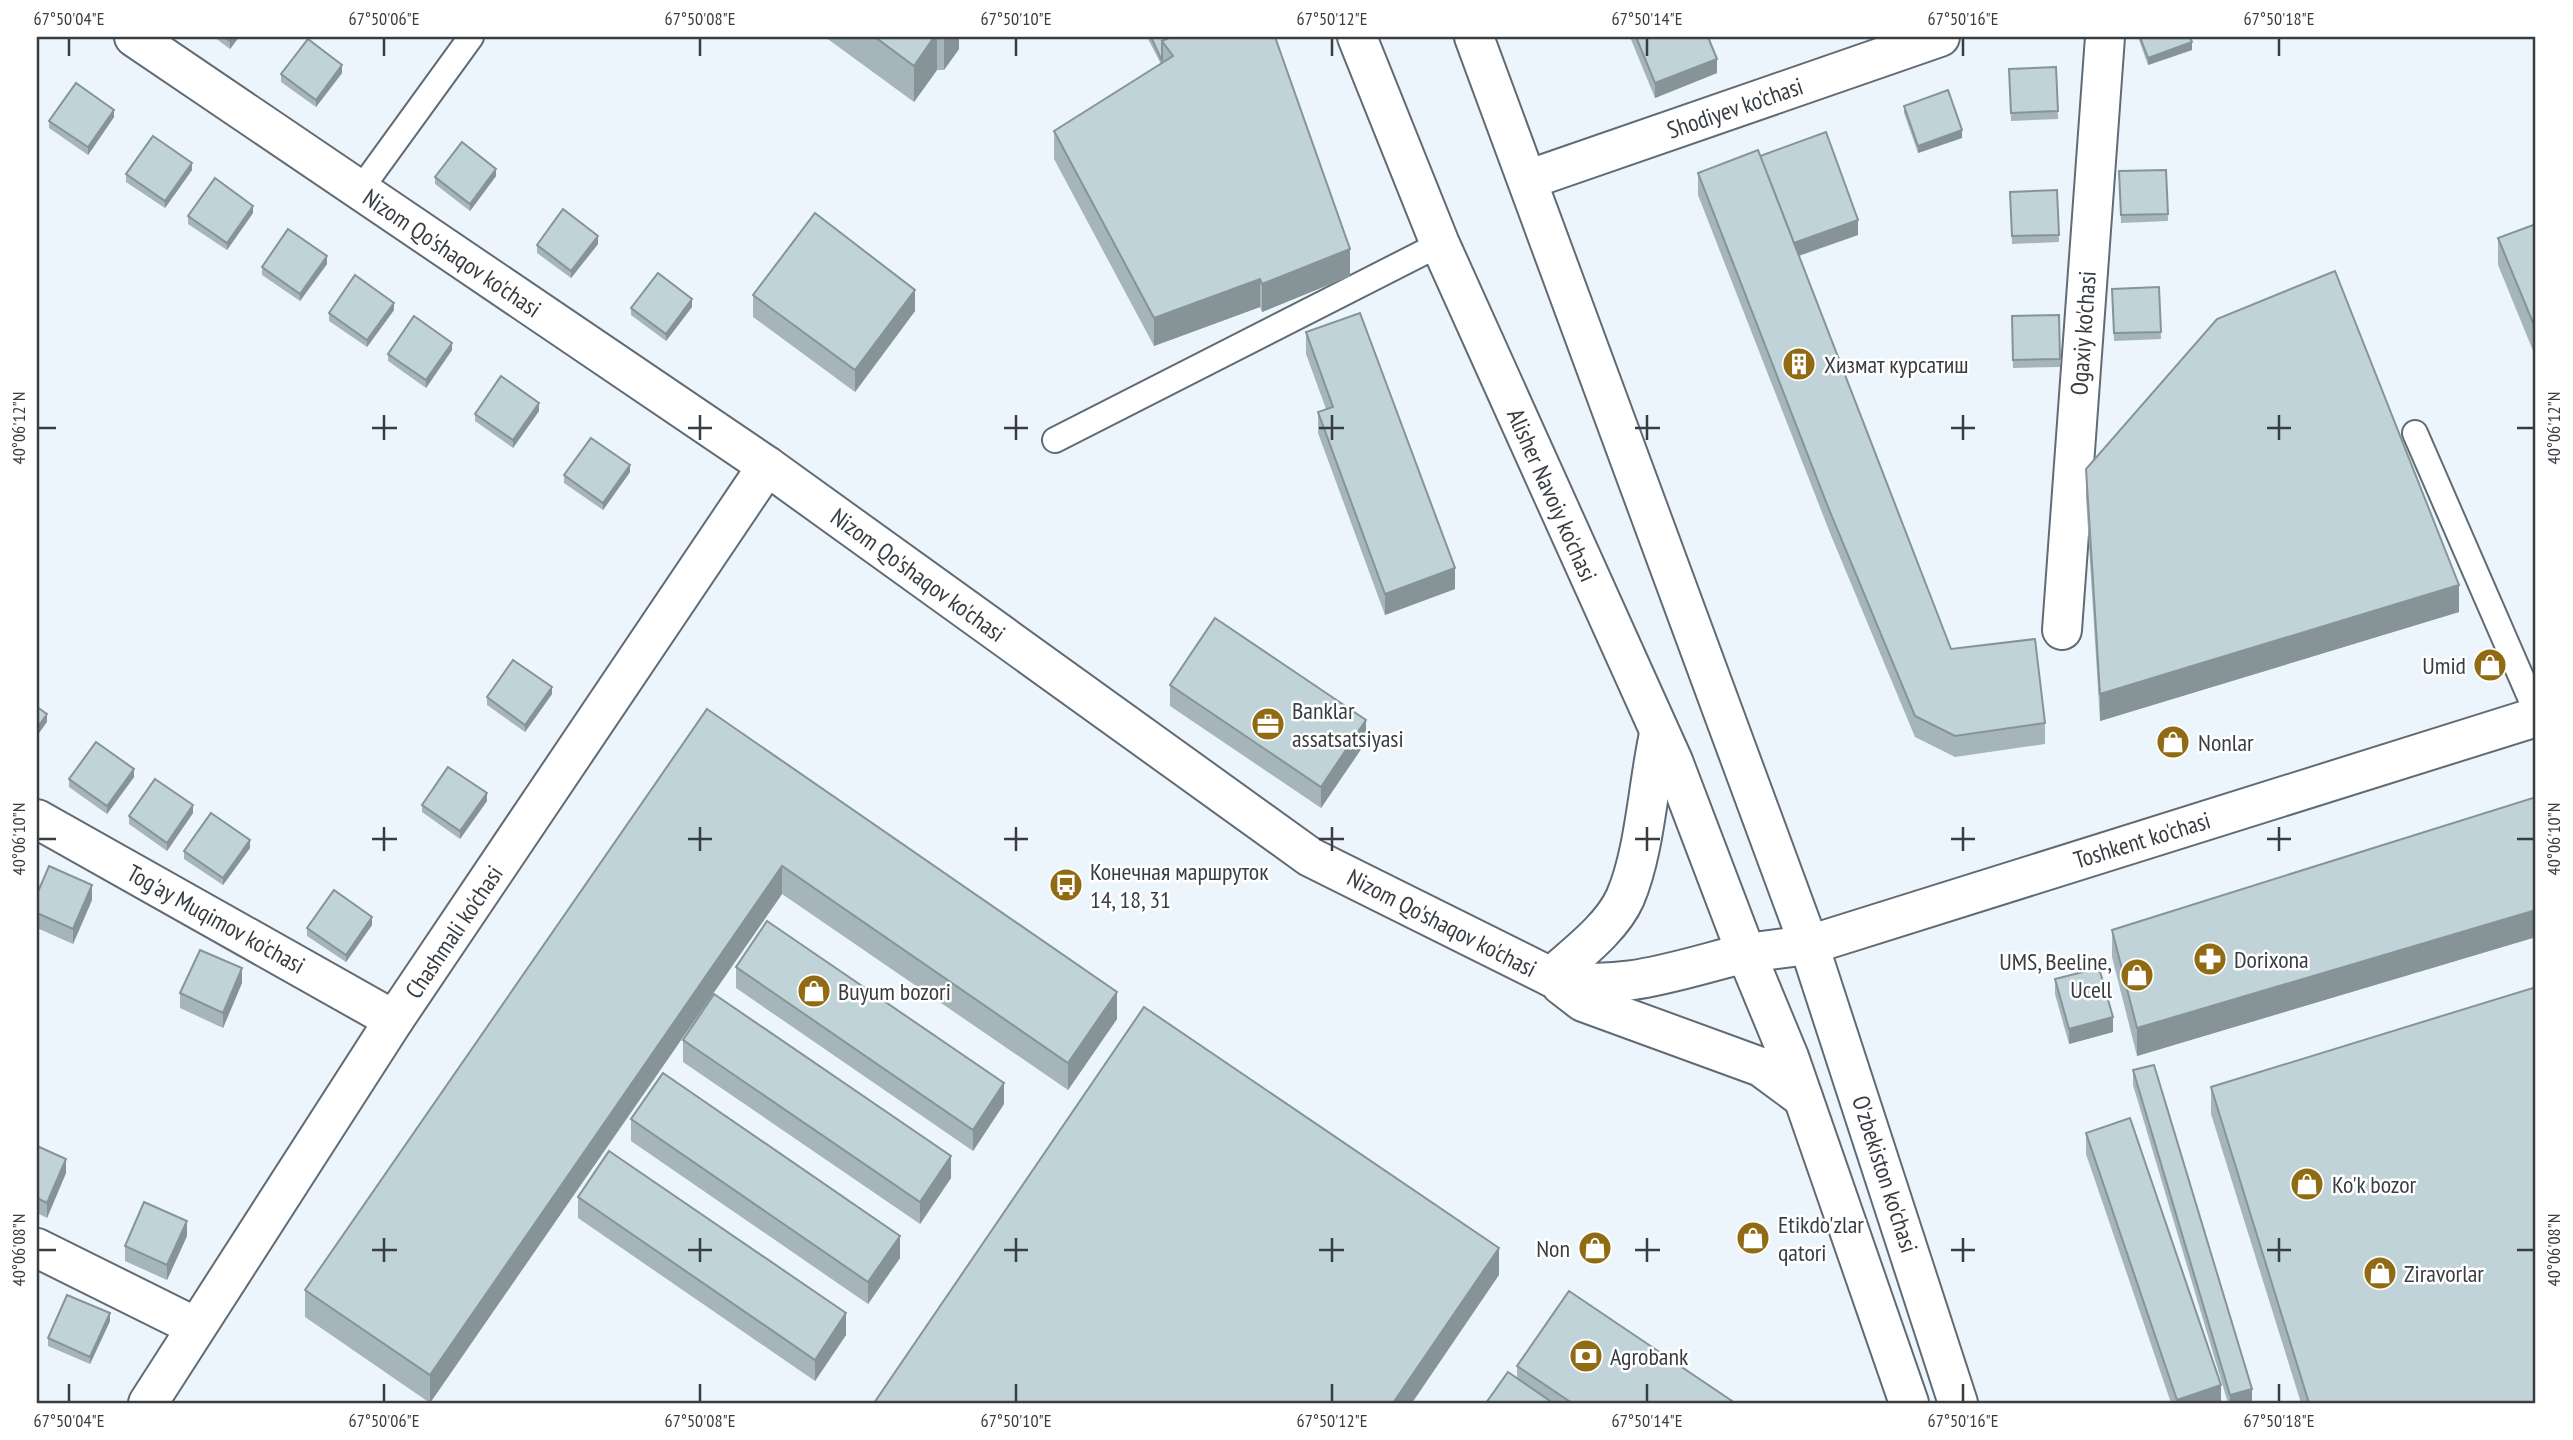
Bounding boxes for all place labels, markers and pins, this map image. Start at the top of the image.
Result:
building icon: Хизмат курсатиш [1780,345,1818,383]
place label: Хизмат курсатиш [1824,349,1969,380]
shop icon: Umid [2471,646,2509,684]
place label: Umid [2422,650,2466,681]
place label: Banklar assatsatsiyasi [1292,695,1404,754]
office icon: Banklar assatsatsiyasi [1249,705,1287,743]
shop icon: Nonlar [2154,723,2192,761]
place label: Nonlar [2198,727,2254,758]
place label: Конечная маршруток 14, 18, 31 [1090,856,1269,915]
bus stop icon: Конечная маршруток 14, 18, 31 [1047,866,1085,904]
pharmacy icon: Dorixona [2191,940,2229,978]
place label: Dorixona [2234,944,2309,975]
place label: UMS, Beeline, Ucell [1999,946,2112,1005]
shop icon: UMS, Beeline, Ucell [2118,956,2156,994]
shop icon: Buyum bozori [795,972,833,1010]
place label: Buyum bozori [838,976,951,1007]
shop icon: Ko'k bozor [2288,1165,2326,1203]
place label: Ko'k bozor [2332,1169,2417,1200]
place label: Etikdo'zlar qatori [1778,1209,1864,1268]
shop icon: Etikdo'zlar qatori [1734,1219,1772,1257]
shop icon: Non [1576,1229,1614,1267]
place label: Non [1536,1233,1570,1264]
shop icon: Ziravorlar [2361,1254,2399,1292]
place label: Ziravorlar [2404,1258,2484,1289]
bank icon: Agrobank [1567,1337,1605,1375]
place label: Agrobank [1610,1341,1689,1372]

